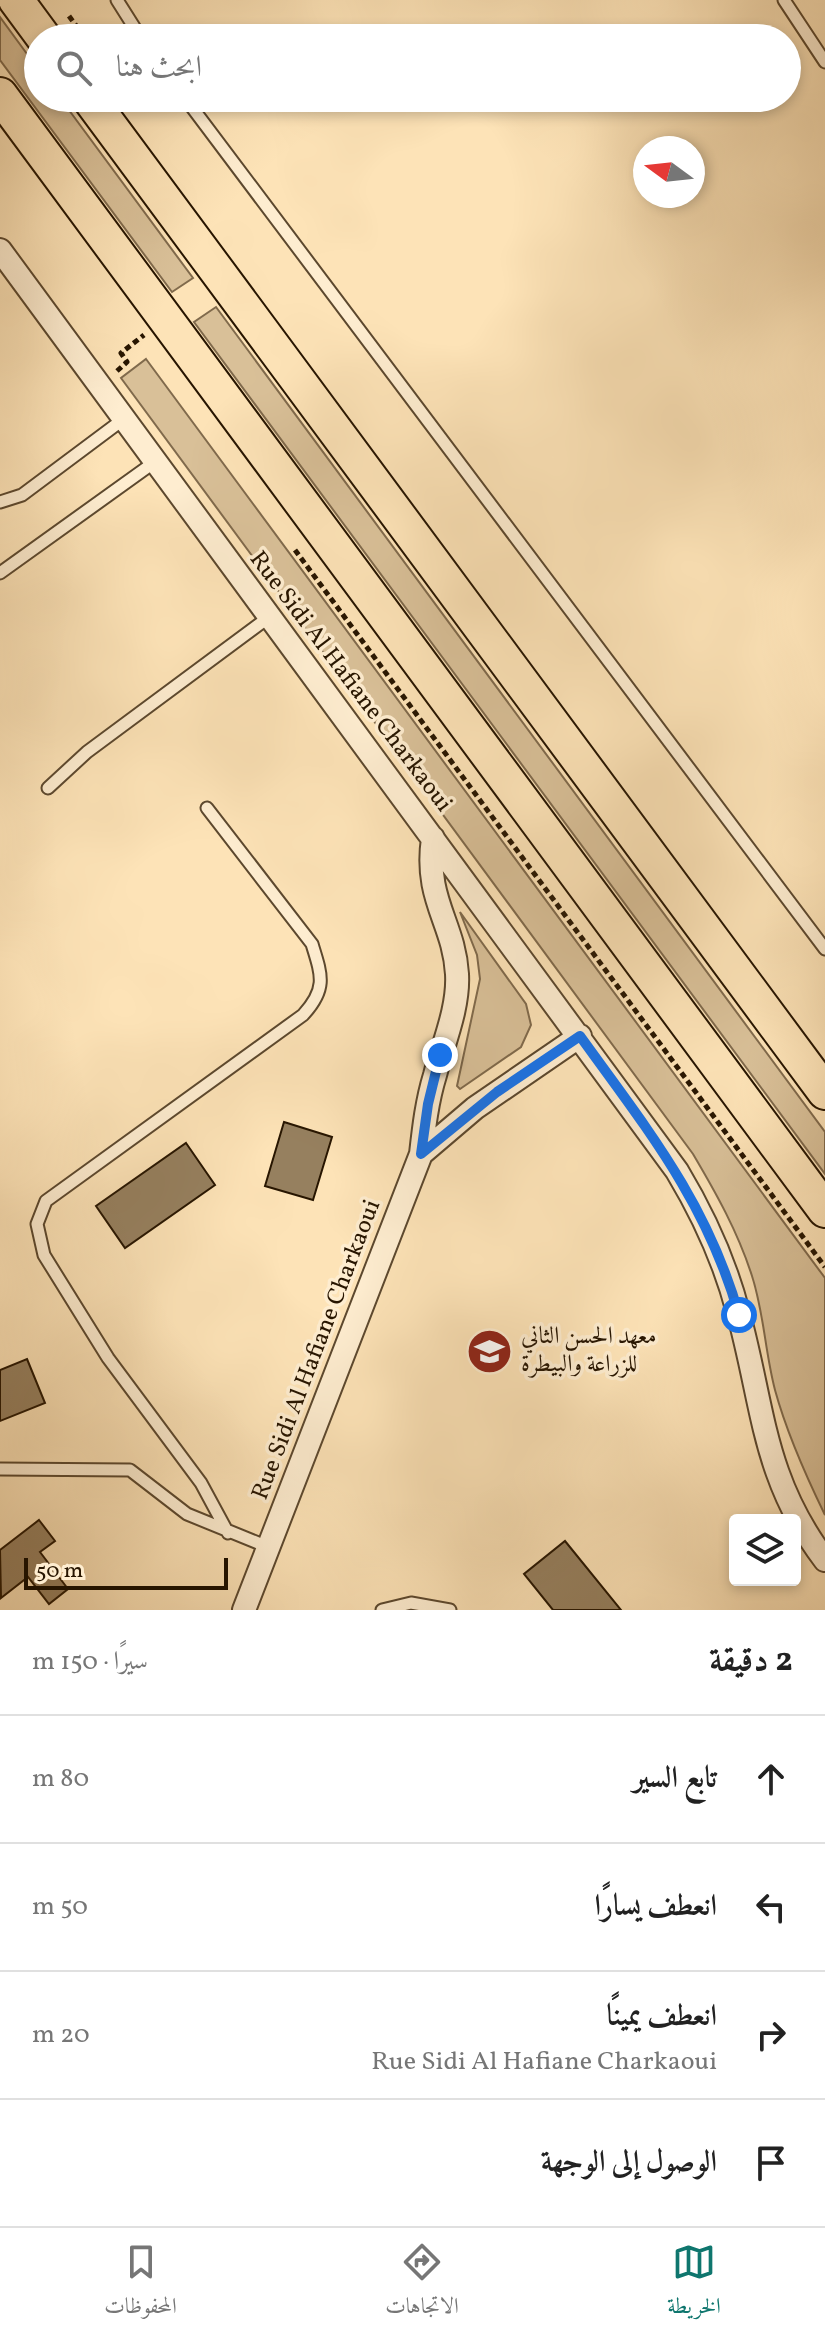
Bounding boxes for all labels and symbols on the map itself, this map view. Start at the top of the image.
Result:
north arrow [633,136,705,208]
street label: Rue Sidi Al Hafiane Charkaoui [240,544,460,820]
route end [422,1037,458,1073]
street label: Rue Sidi Al Hafiane Charkaoui [244,1195,390,1505]
route start [721,1297,757,1333]
place label: معهد الحسن الثاني للزراعة والبيطرة [521,1320,657,1382]
school or university icon: معهد الحسن الثاني للزراعة والبيطرة [466,1327,514,1375]
scale bar [24,1554,228,1590]

